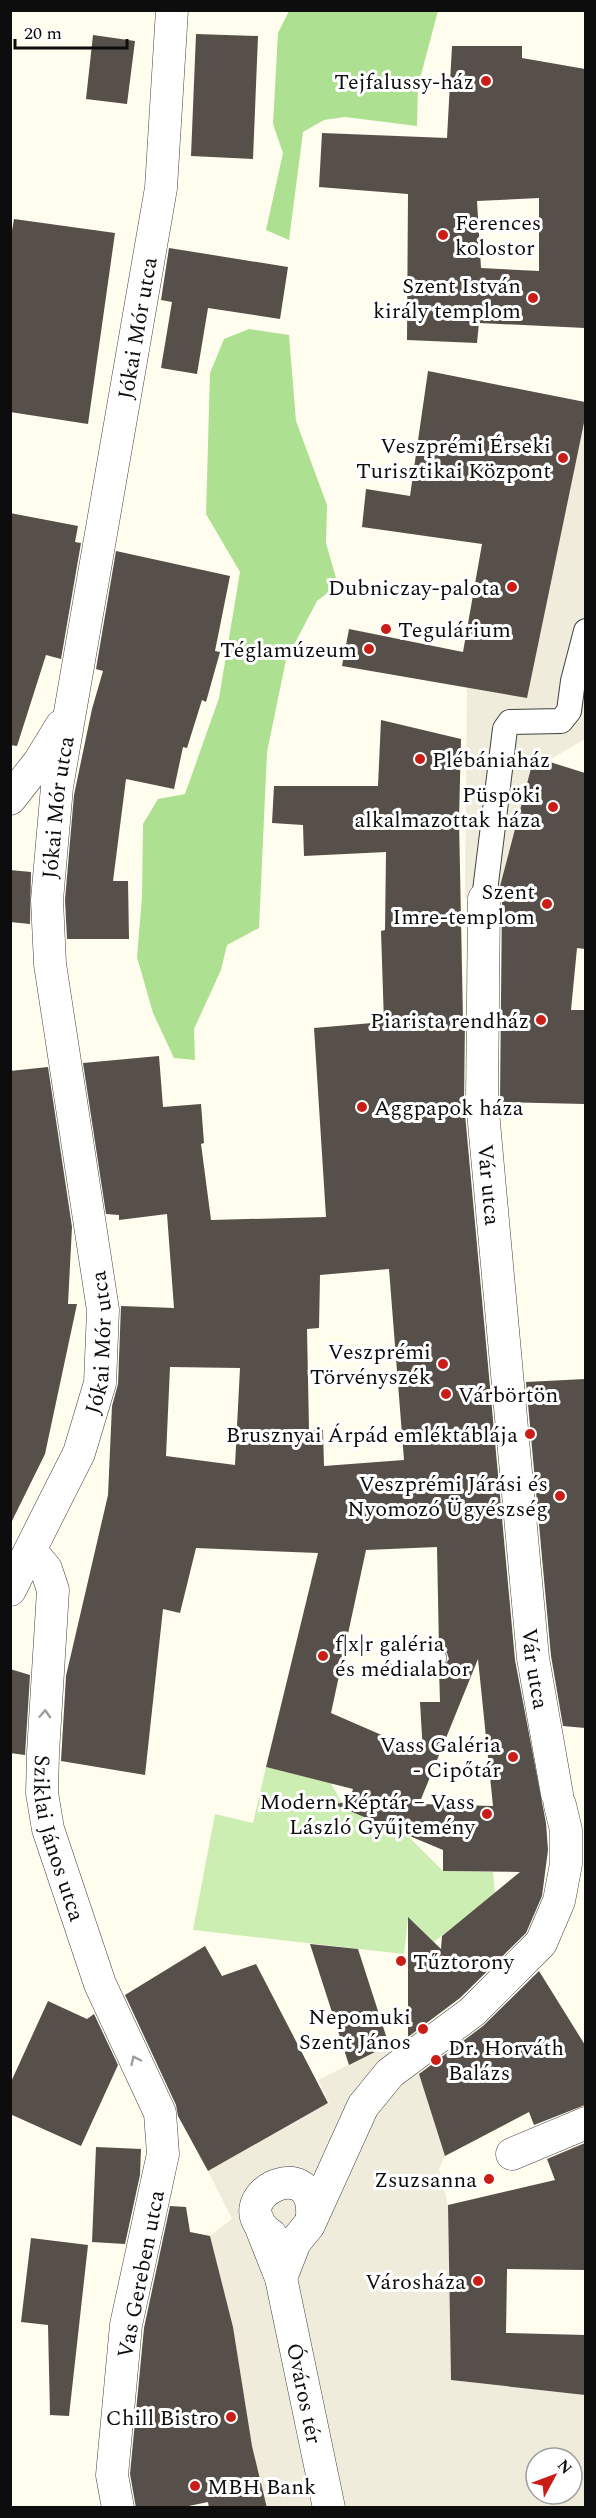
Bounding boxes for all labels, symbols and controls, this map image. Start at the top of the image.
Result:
scale bar [15,12,128,50]
text: 20 m [24,20,62,47]
place label: Tejfalussy-ház [334,66,474,99]
marker: Tejfalussy-ház [479,74,493,88]
place label: Ferences kolostor [455,207,541,265]
marker: Ferences kolostor [436,228,450,242]
street label: Jókai Mór utca [110,254,167,402]
place label: Szent István király templom [373,270,521,328]
marker: Szent István király templom [526,291,540,305]
place label: Veszprémi Érseki Turisztikai Központ [356,430,551,488]
marker: Veszprémi Érseki Turisztikai Központ [556,451,570,465]
place label: Dubniczay-palota [328,572,500,605]
marker: Dubniczay-palota [505,580,519,594]
place label: Tegulárium [398,614,511,647]
marker: Tegulárium [379,622,393,636]
place label: Téglamúzeum [220,634,357,667]
marker: Téglamúzeum [362,642,376,656]
street label: Jókai Mór utca [34,733,84,880]
place label: Plébániaház [432,744,550,777]
marker: Plébániaház [413,752,427,766]
place label: Püspöki alkalmazottak háza [355,779,541,837]
marker: Püspöki alkalmazottak háza [546,800,560,814]
place label: Szent Imre-templom [393,876,535,934]
marker: Szent Imre-templom [540,897,554,911]
place label: Piarista rendház [370,1005,529,1038]
marker: Piarista rendház [534,1013,548,1027]
place label: Aggpapok háza [374,1092,524,1125]
marker: Aggpapok háza [355,1100,369,1114]
street label: Vár utca [468,1143,508,1227]
street label: Jókai Mór utca [77,1268,121,1418]
place label: Veszprémi Törvényszék [310,1336,431,1394]
marker: Veszprémi Törvényszék [436,1357,450,1371]
place label: Várbörtön [458,1379,558,1412]
marker: Várbörtön [439,1387,453,1401]
place label: Brusznyai Árpád emléktáblája [226,1419,518,1452]
marker: Brusznyai Árpád emléktáblája [523,1427,537,1441]
place label: Veszprémi Járási és Nyomozó Ügyészség [347,1468,548,1526]
marker: Veszprémi Járási és Nyomozó Ügyészség [553,1489,567,1503]
street label: Vár utca [512,1627,557,1712]
place label: f|x|r galéria és médialabor [335,1628,470,1686]
marker: f|x|r galéria és médialabor [316,1649,330,1663]
one-way arrow [39,1709,52,1718]
place label: Vass Galéria - Cipőtár [380,1729,501,1787]
marker: Vass Galéria - Cipőtár [506,1750,520,1764]
street label: Sziklai János utca [24,1754,93,1926]
place label: Modern Képtár – Vass László Gyűjtemény [259,1786,476,1844]
marker: Modern Képtár – Vass László Gyűjtemény [480,1807,494,1821]
place label: Tűztorony [413,1946,515,1979]
marker: Tűztorony [394,1954,408,1968]
place label: Nepomuki Szent János [299,2001,411,2059]
marker: Nepomuki Szent János [416,2022,430,2036]
place label: Dr. Horváth Balázs [448,2032,564,2090]
marker: Dr. Horváth Balázs [429,2053,443,2067]
one-way arrow [131,2055,143,2066]
place label: Zsuzsanna [374,2164,477,2197]
marker: Zsuzsanna [482,2172,496,2186]
street label: Vas Gereben utca [109,2187,174,2361]
place label: Városháza [365,2266,466,2299]
marker: Városháza [471,2274,485,2288]
street label: Óváros tér [277,2340,330,2447]
place label: Chill Bistro [106,2402,219,2435]
marker: Chill Bistro [224,2410,238,2424]
north arrow [524,2446,584,2506]
text: N [551,2454,578,2480]
place label: MBH Bank [207,2471,316,2504]
marker: MBH Bank [188,2479,202,2493]

